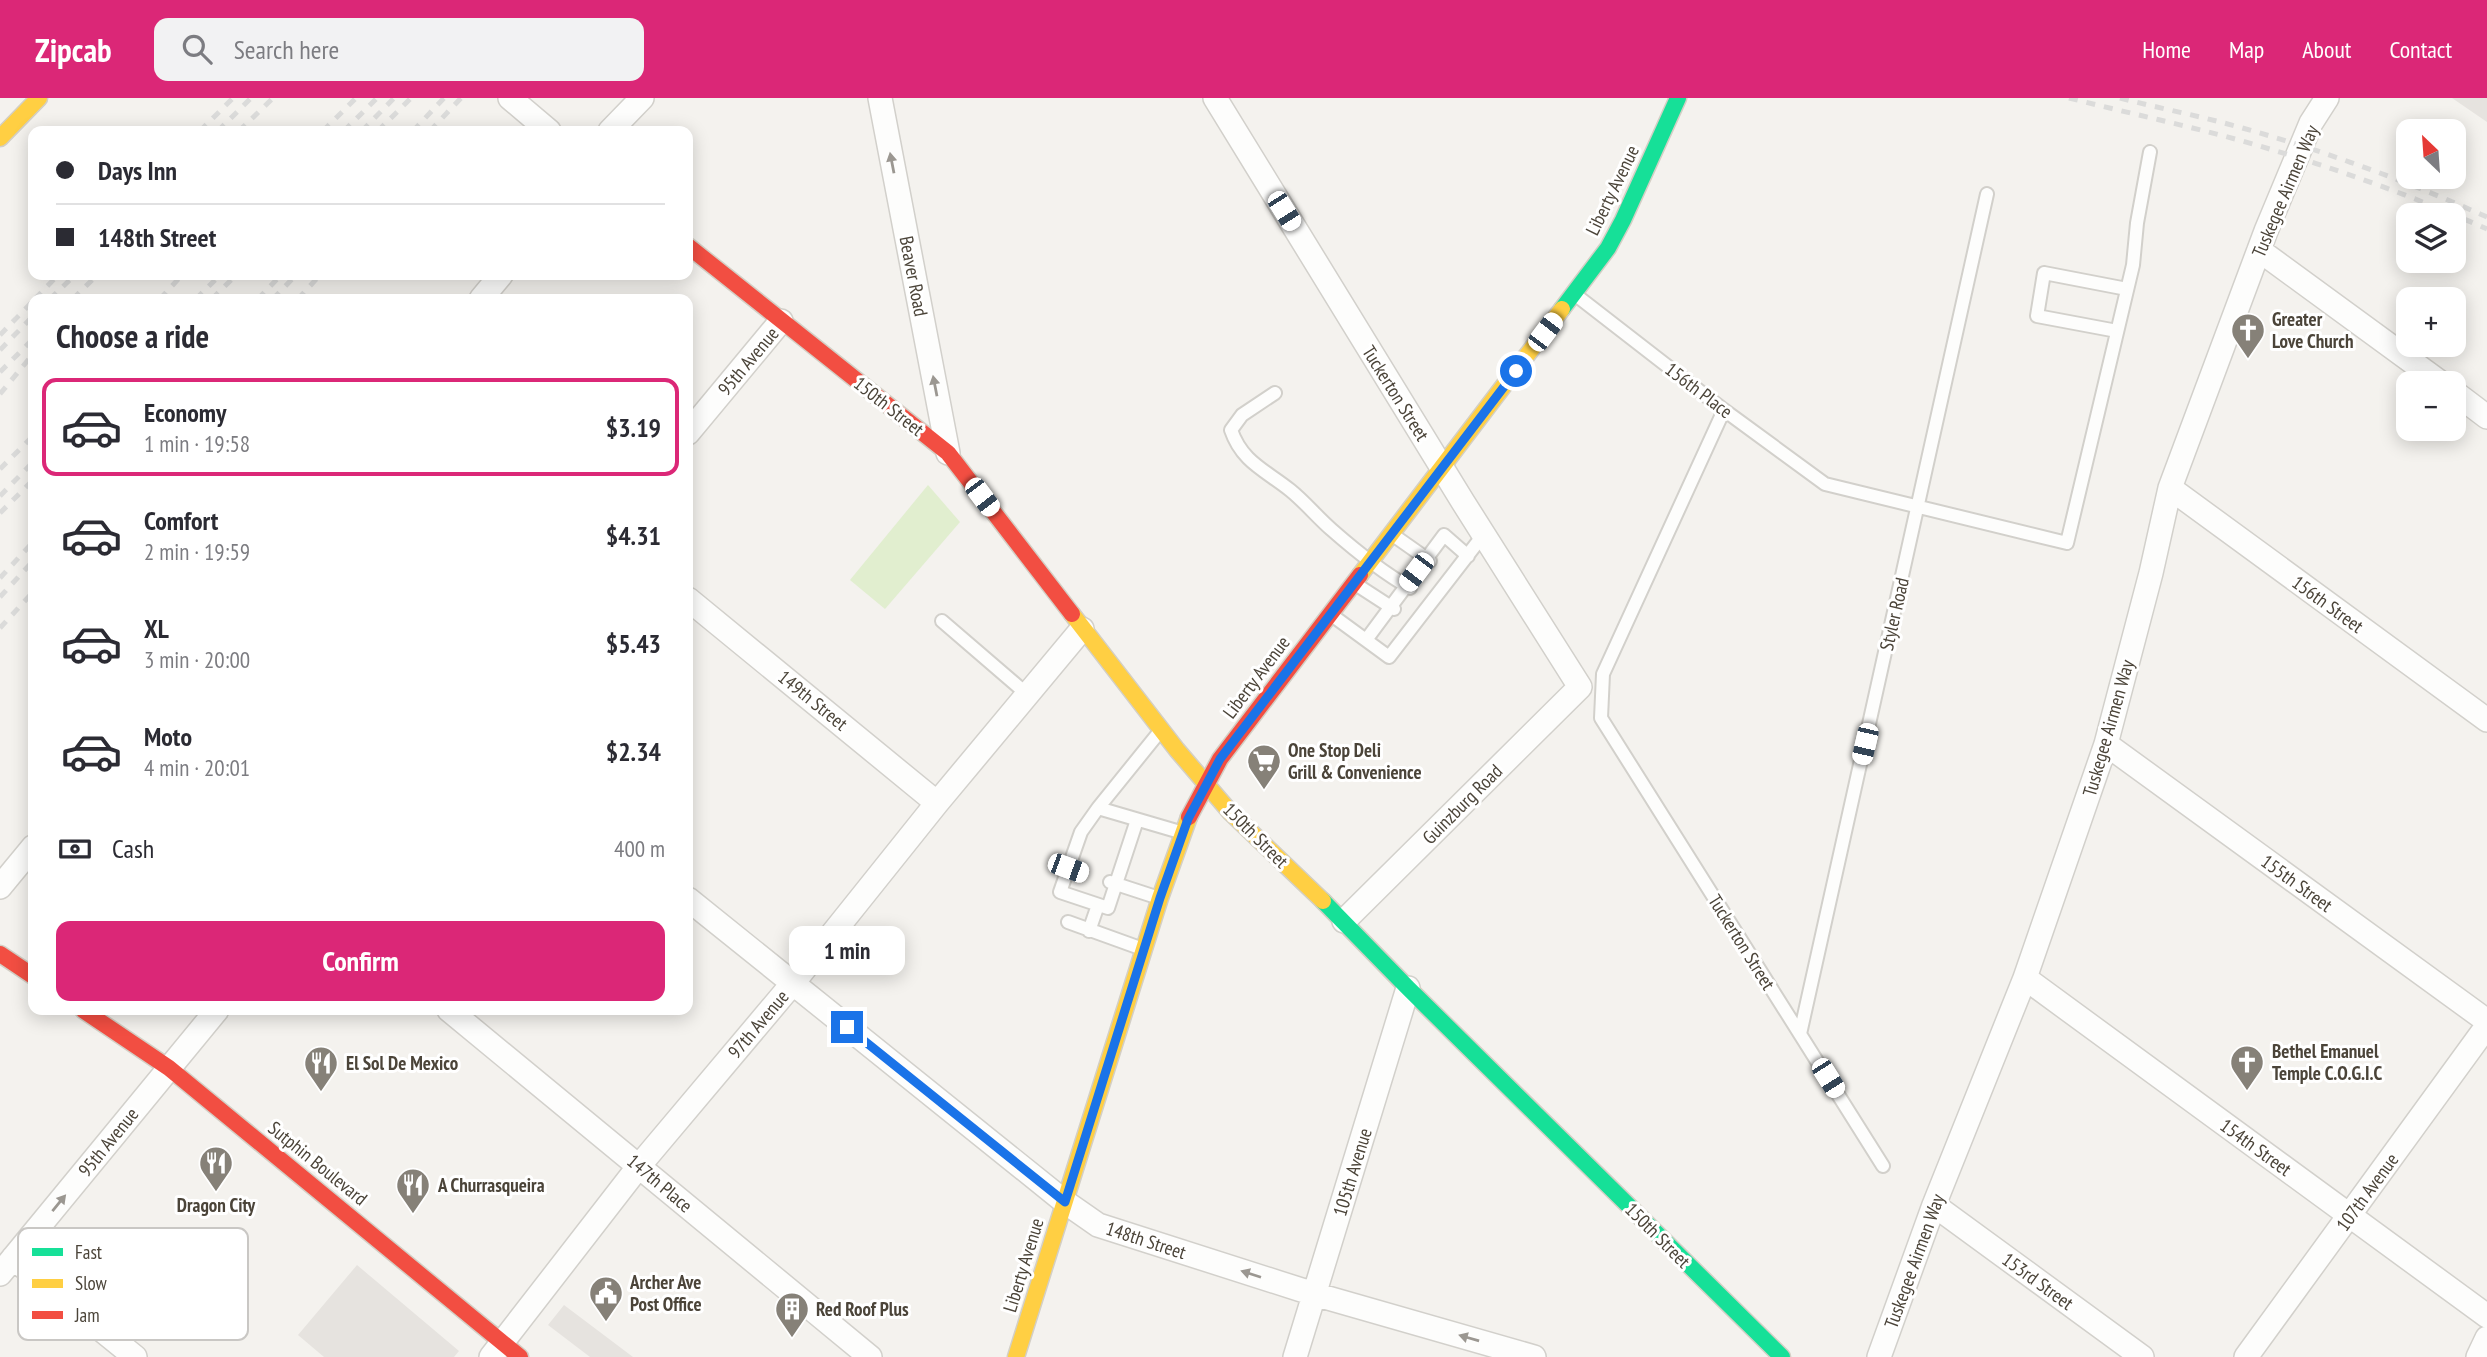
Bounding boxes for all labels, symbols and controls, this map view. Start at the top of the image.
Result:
search box [154,18,644,81]
text: Zipcab [35,28,112,71]
icon: search [178,30,216,68]
text: Search here [234,33,339,66]
text: Home [2142,34,2191,65]
text: Map [2229,34,2264,65]
text: About [2302,34,2351,65]
text: Contact [2389,34,2452,65]
north arrow [2396,119,2466,189]
map controls [2396,119,2466,441]
street label: Tuskegee Airmen Way [2246,121,2324,261]
street label: Liberty Avenue [1580,141,1644,239]
one-way arrow [886,152,897,174]
text: Days Inn [98,154,177,187]
car [1264,188,1305,234]
button: layers [2396,203,2466,273]
text: 148th Street [98,221,216,254]
street label: Beaver Road [894,234,934,318]
button: + [2396,287,2466,357]
place label: Greater Love Church [2272,307,2354,353]
car [1524,309,1567,355]
church icon: Greater Love Church [2229,311,2267,360]
text: Choose a ride [56,315,209,357]
street label: 95th Avenue [712,322,784,400]
street label: Tuckerton Street [1357,341,1435,446]
route start [1500,355,1532,387]
street label: 156th Place [1661,357,1738,423]
street label: 150th Street [849,371,930,441]
button: − [2396,371,2466,441]
one-way arrow [930,375,941,397]
icon: car [60,396,123,459]
text: Economy [144,396,226,429]
text: $3.19 [606,411,661,444]
text: 1 min · 19:58 [144,429,250,458]
car [961,474,1004,520]
icon: car [60,504,123,567]
text: Comfort [144,504,218,537]
text: $4.31 [606,519,661,552]
text: 2 min · 19:59 [144,537,250,566]
car [1395,549,1438,595]
street label: 156th Street [2288,570,2369,638]
street label: Styler Road [1874,575,1914,653]
icon: car [60,612,123,675]
text: XL [144,612,169,645]
text: $5.43 [606,627,661,660]
street label: Liberty Avenue [1217,631,1295,723]
text: 3 min · 20:00 [144,645,250,674]
street label: Tuskegee Airmen Way [2077,656,2139,799]
street label: 149th Street [773,665,853,736]
icon: car [60,720,123,783]
text: Moto [144,720,192,753]
car [1851,721,1880,767]
text: $2.34 [606,735,661,768]
place label: One Stop Deli Grill & Convenience [1288,738,1422,784]
supermarket icon: One Stop Deli Grill & Convenience [1245,742,1283,791]
text: 4 min · 20:01 [144,753,250,782]
street label: Guinzburg Road [1417,759,1507,849]
street label: 150th Street [1218,797,1294,873]
icon: cash [56,830,94,868]
text: Cash [112,832,154,865]
text: 400 m [614,834,665,863]
street label: 155th Street [2257,849,2338,917]
car [1045,851,1092,885]
street label: Tuckerton Street [1703,890,1781,995]
button: Confirm [56,921,665,1001]
callout: 1 min [789,926,905,974]
text: 1 min [824,936,870,965]
street label: 97th Avenue [722,985,794,1063]
route end [831,1011,863,1043]
place label: Bethel Emanuel Temple C.O.G.I.C [2272,1039,2383,1085]
church icon: Bethel Emanuel Temple C.O.G.I.C [2228,1043,2266,1092]
restaurant icon: El Sol De Mexico [302,1044,340,1093]
place label: El Sol De Mexico [346,1051,458,1075]
car [1808,1055,1849,1101]
street label: 95th Avenue [73,1102,143,1182]
street label: 154th Street [2216,1113,2297,1181]
street label: Sutphin Boulevard [264,1116,372,1210]
street label: 105th Avenue [1327,1125,1377,1219]
restaurant icon: Dragon City [197,1144,235,1193]
street label: 107th Avenue [2331,1148,2403,1236]
street label: 147th Place [622,1149,698,1217]
restaurant icon: A Churrasqueira [394,1166,432,1215]
place label: A Churrasqueira [437,1173,545,1197]
street label: Tuskegee Airmen Way [1879,1190,1950,1331]
place label: Dragon City [177,1193,256,1217]
one-way arrow [51,1194,66,1211]
street label: 150th Street [1620,1197,1696,1273]
street label: Liberty Avenue [997,1215,1049,1315]
street label: 148th Street [1103,1216,1190,1264]
legend [18,1228,248,1340]
text: Fast [75,1240,103,1264]
street label: 153rd Street [1998,1247,2079,1315]
one-way arrow [1240,1268,1261,1278]
place label: Archer Ave Post Office [629,1270,702,1316]
text: Slow [75,1271,108,1295]
public building icon: Archer Ave Post Office [587,1274,625,1323]
building icon: Red Roof Plus [773,1290,811,1339]
place label: Red Roof Plus [816,1297,909,1321]
text: Jam [74,1303,100,1327]
one-way arrow [1458,1333,1479,1343]

